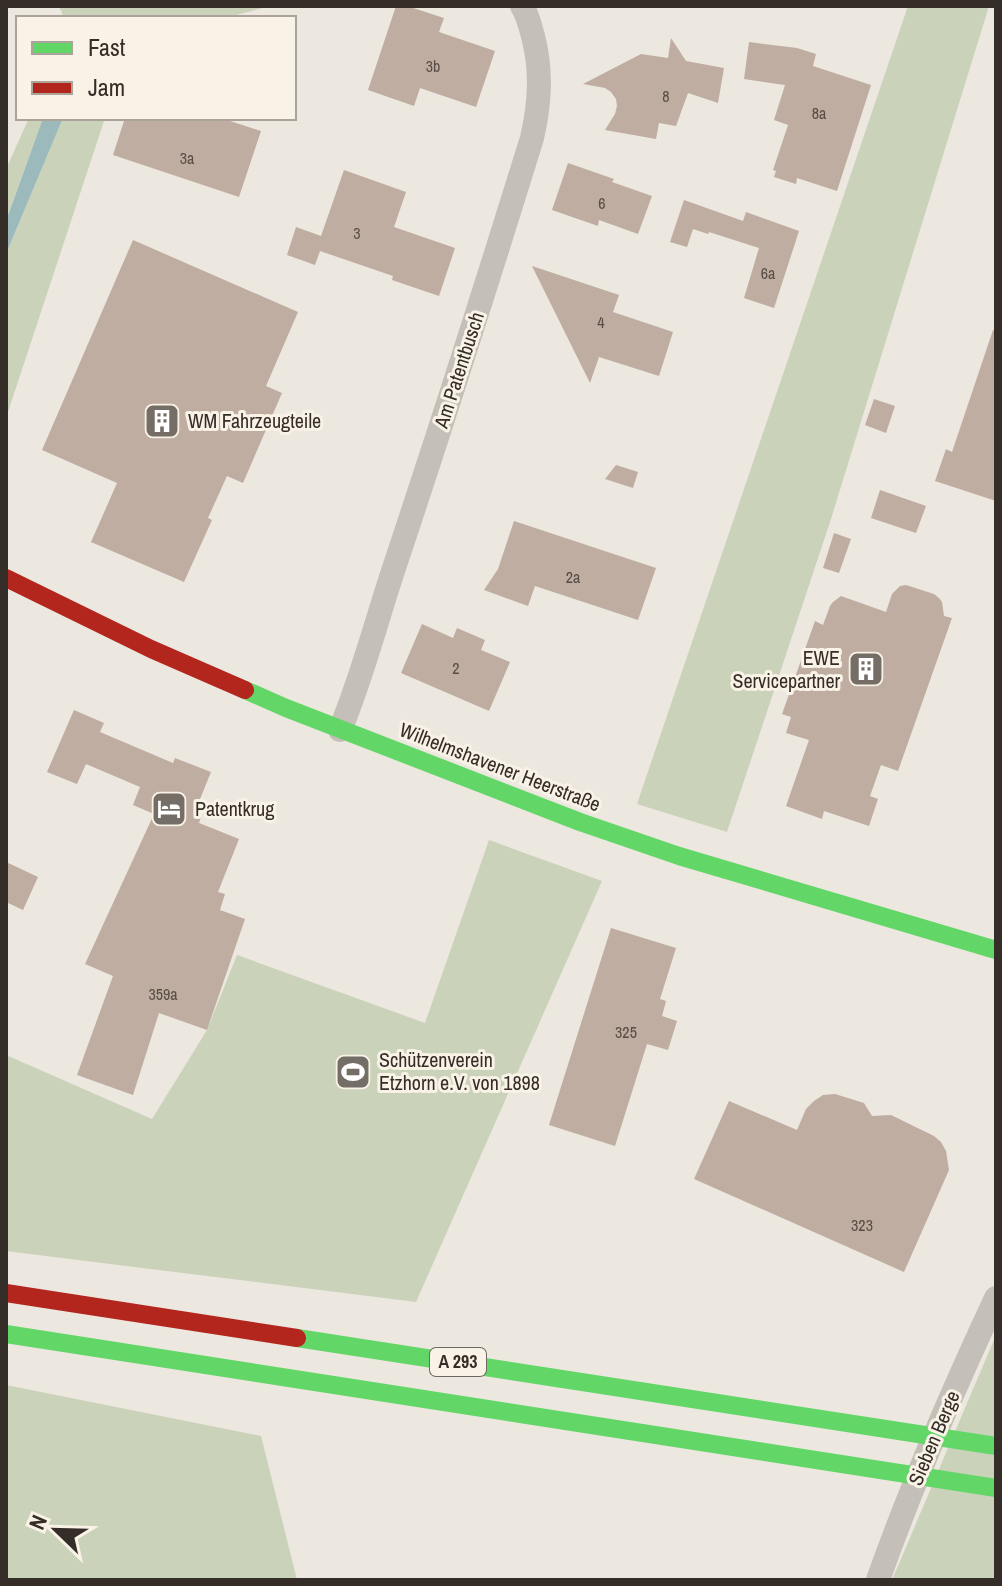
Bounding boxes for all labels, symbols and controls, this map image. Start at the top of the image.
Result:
legend [16,16,296,120]
text: Fast [88,31,126,63]
house number: 3b [426,55,440,77]
text: Jam [88,71,125,103]
house number: 8 [662,85,670,107]
house number: 8a [812,102,827,124]
house number: 3a [180,147,195,169]
house number: 6 [598,192,606,214]
house number: 3 [353,222,361,244]
house number: 6a [761,262,776,284]
street label: Am Patentbusch [427,308,490,432]
house number: 4 [597,311,605,333]
building icon: WM Fahrzeugteile [143,402,181,440]
place label: WM Fahrzeugteile [188,407,321,434]
house number: 2a [566,566,581,588]
place label: EWE Servicepartner [732,644,841,694]
building icon: EWE Servicepartner [847,650,885,688]
house number: 2 [452,657,460,679]
street label: Wilhelmshavener Heerstraße [396,716,605,817]
hotel icon: Patentkrug [150,790,188,828]
place label: Patentkrug [195,795,274,822]
house number: 359a [148,983,178,1005]
house number: 325 [615,1021,637,1043]
place label: Schützenverein Etzhorn e.V. von 1898 [379,1046,540,1096]
sports icon: Schützenverein Etzhorn e.V. von 1898 [334,1053,372,1091]
house number: 323 [851,1214,873,1236]
road number: A 293 [430,1348,486,1376]
street label: Sieben Berge [902,1386,966,1489]
north arrow [16,1490,96,1570]
text: N [21,1510,54,1534]

